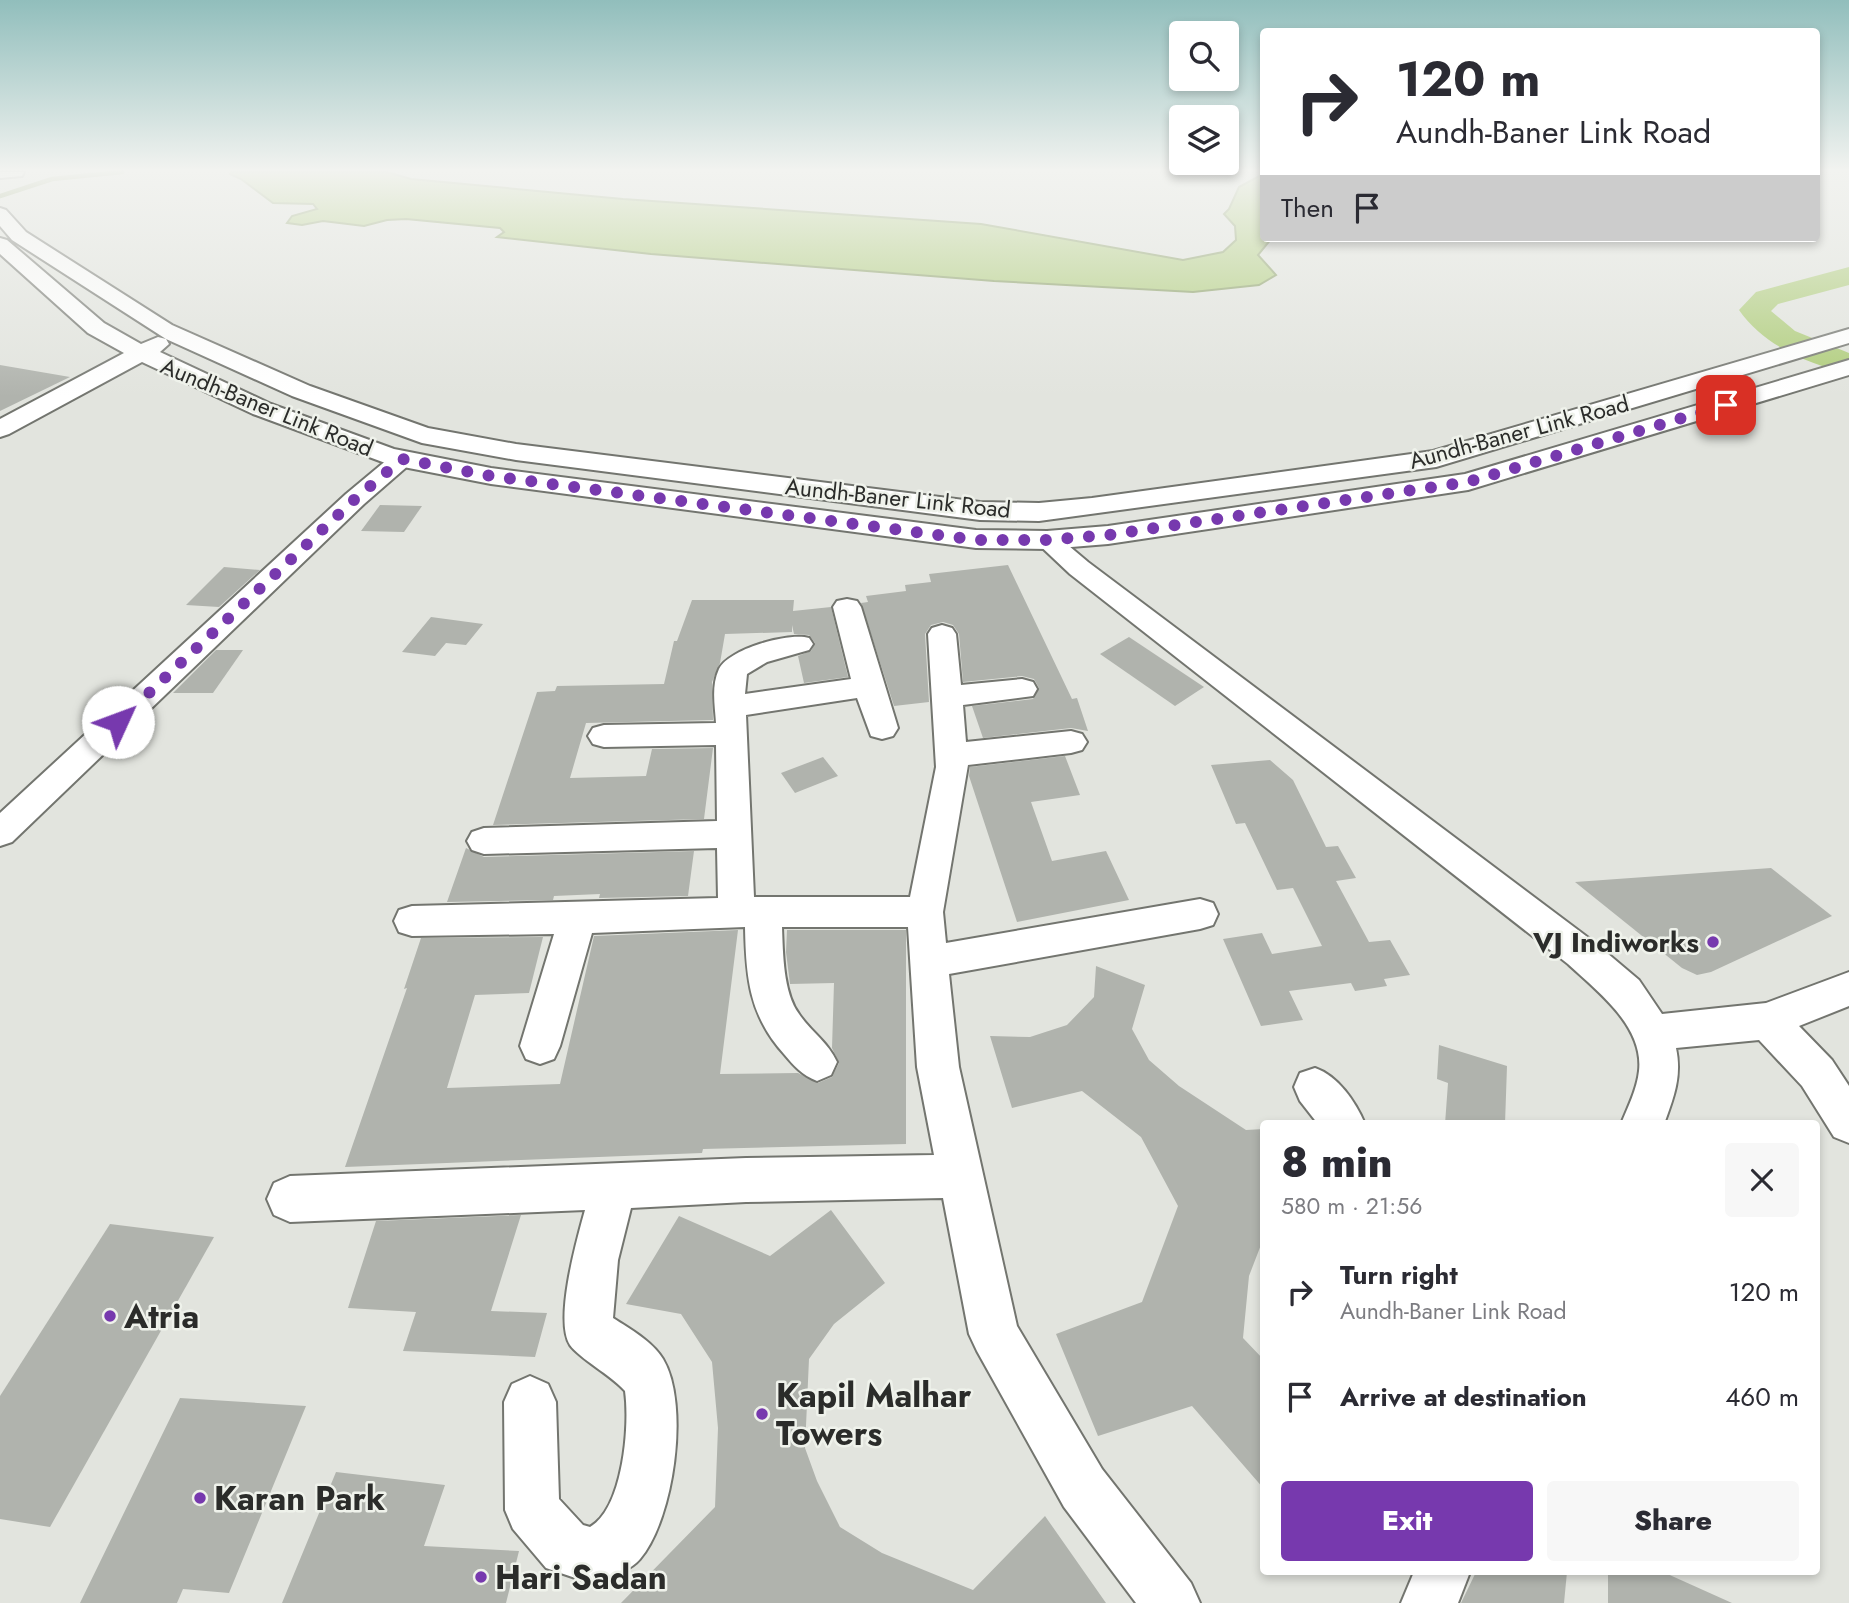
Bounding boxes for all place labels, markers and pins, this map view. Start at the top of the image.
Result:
pin [1696,375,1756,435]
place label: VJ Indiworks [1532,922,1699,963]
marker: VJ Indiworks [1705,934,1721,950]
place label: Atria [123,1293,199,1340]
marker: Atria [102,1308,118,1324]
place label: Kapil Malhar Towers [776,1372,972,1457]
marker: Kapil Malhar Towers [754,1406,770,1422]
place label: Karan Park [214,1475,385,1522]
marker: Karan Park [192,1490,208,1506]
place label: Hari Sadan [495,1554,667,1601]
marker: Hari Sadan [473,1569,489,1585]

